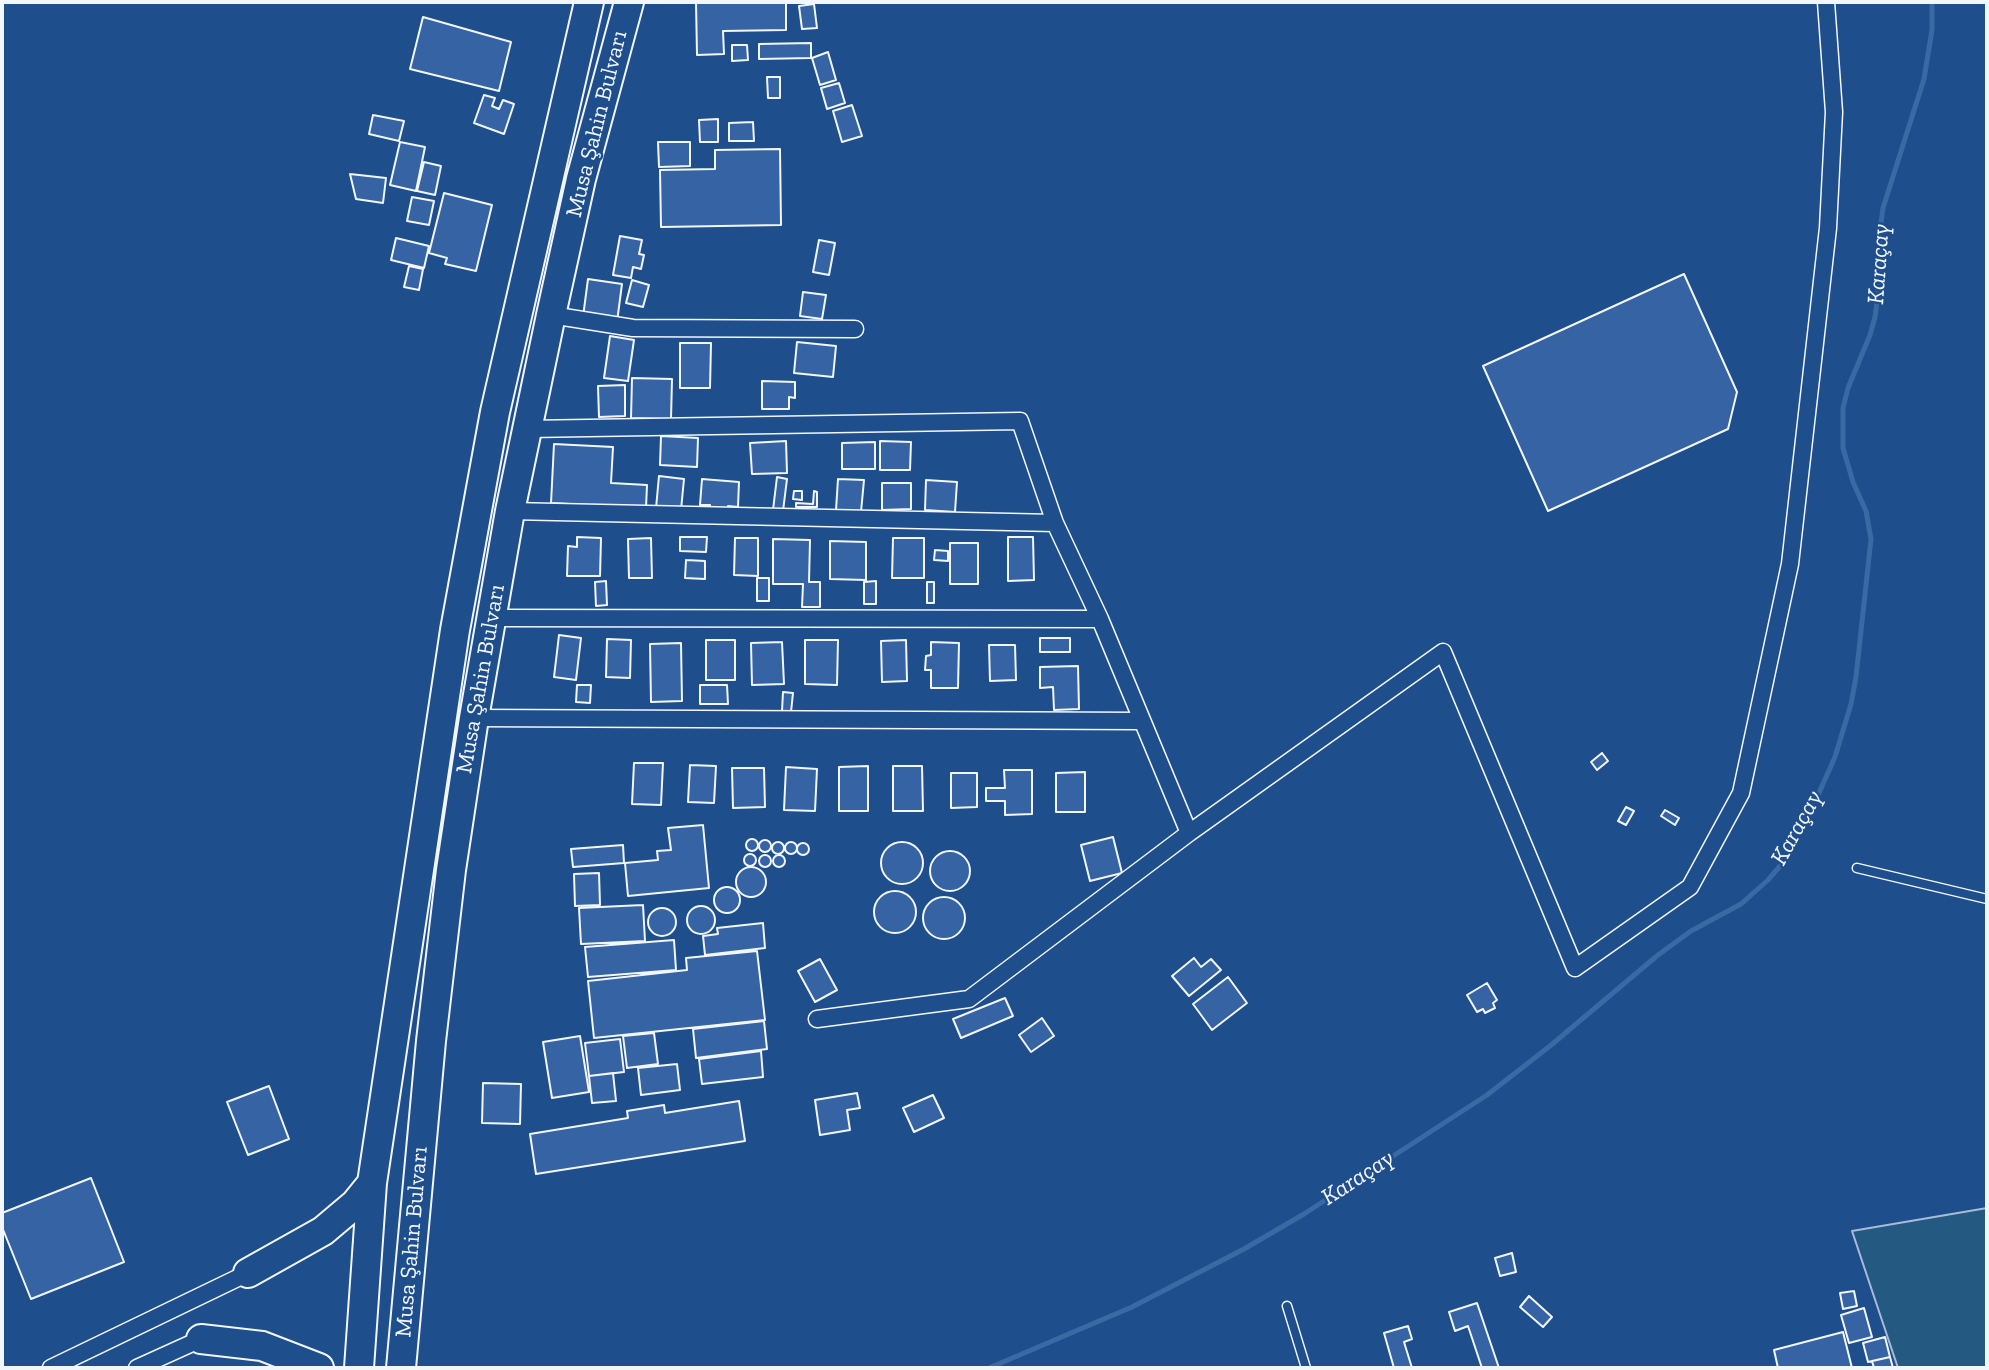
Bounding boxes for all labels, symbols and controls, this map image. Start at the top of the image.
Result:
street label: Musa Şahin Bulvarı [560,28,634,220]
water label: Karaçay [1862,223,1896,305]
street label: Musa Şahin Bulvarı [451,582,511,776]
water label: Karaçay [1765,786,1829,870]
water label: Karaçay [1316,1144,1400,1212]
street label: Musa Şahin Bulvarı [390,1145,434,1339]

